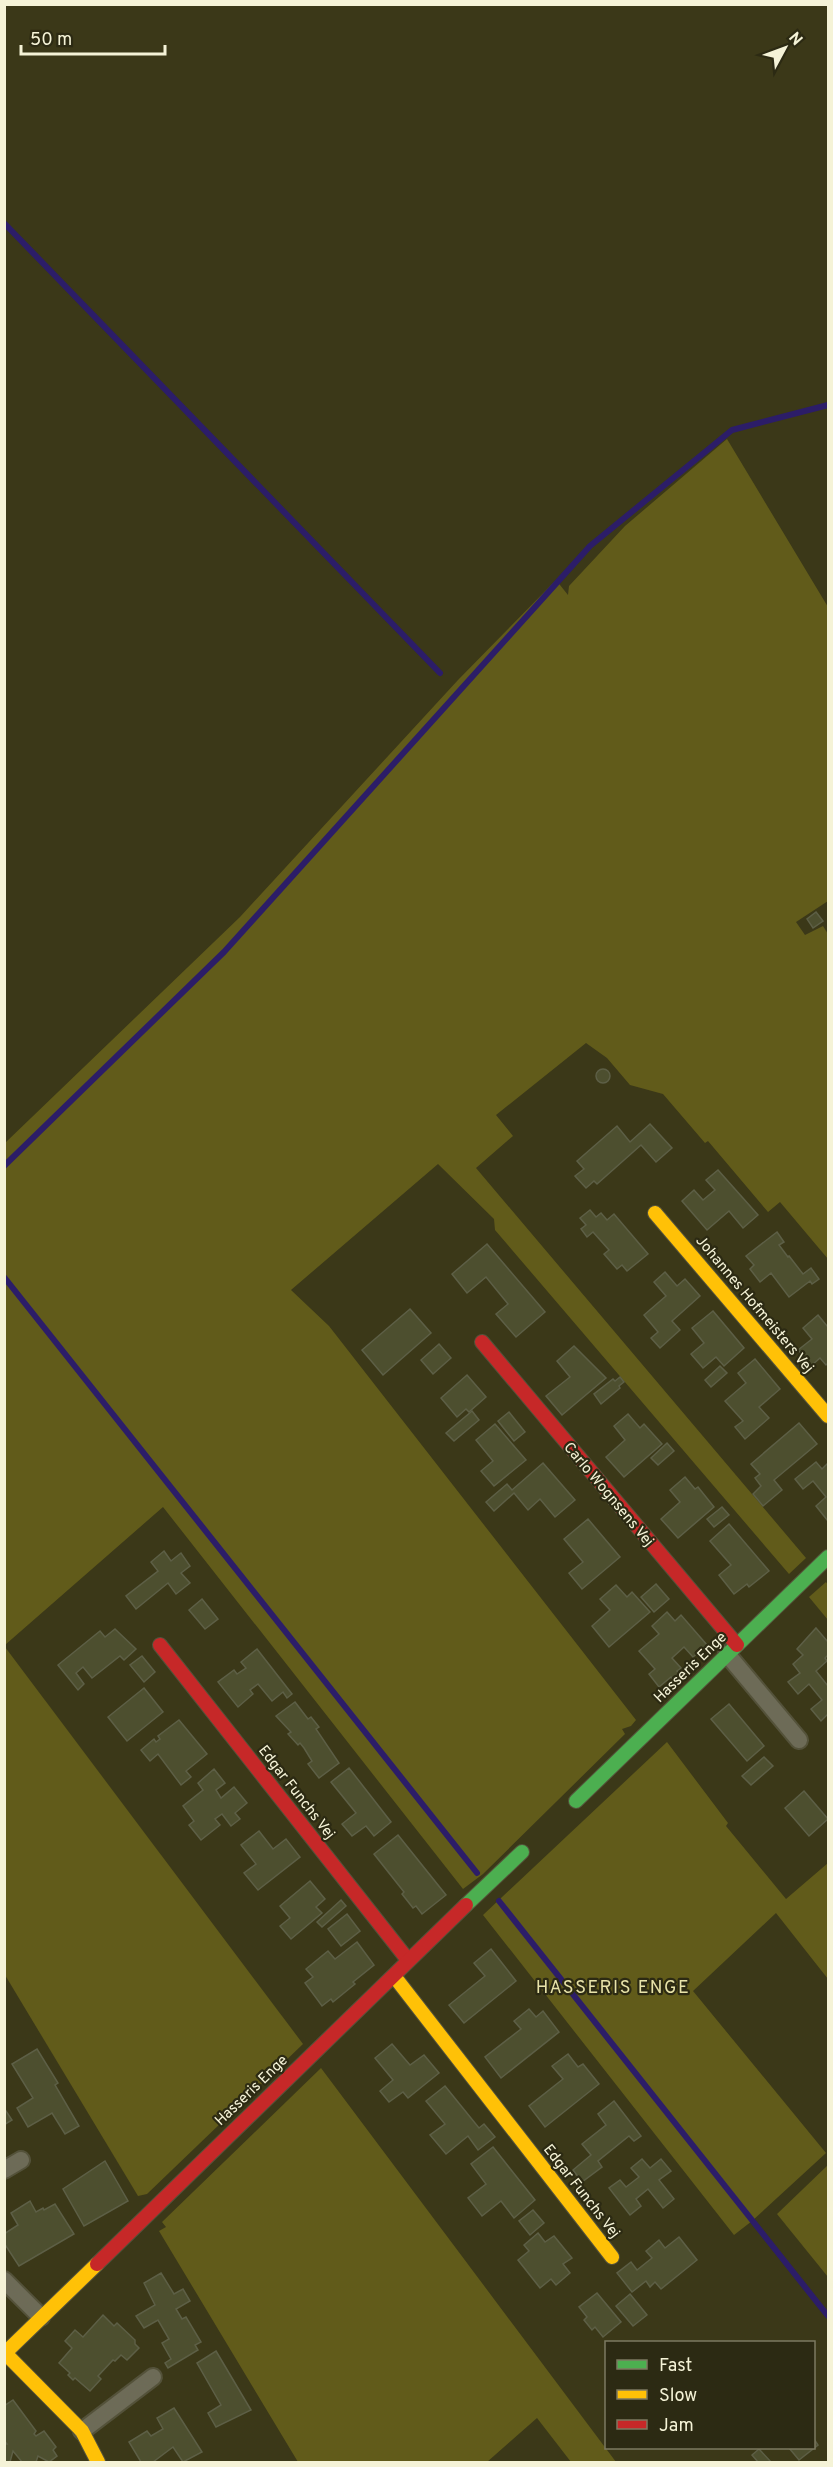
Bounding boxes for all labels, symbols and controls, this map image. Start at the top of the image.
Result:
scale bar [21,18,165,56]
north arrow [755,18,815,78]
text: 50 m [30,29,72,52]
text: N [783,29,806,50]
street label: Johannes Hofmeisters Vej [691,1232,817,1378]
street label: Carlo Wognsens Vej [559,1439,657,1551]
street label: Hasseris Enge [651,1629,732,1708]
street label: Edgar Funchs Vej [253,1742,338,1844]
district label: HASSERIS ENGE [536,1977,690,2000]
street label: Hasseris Enge [212,2052,293,2131]
street label: Edgar Funchs Vej [538,2141,623,2243]
legend [605,2341,815,2449]
text: Fast [659,2355,692,2378]
text: Slow [659,2385,697,2408]
text: Jam [659,2415,694,2438]

